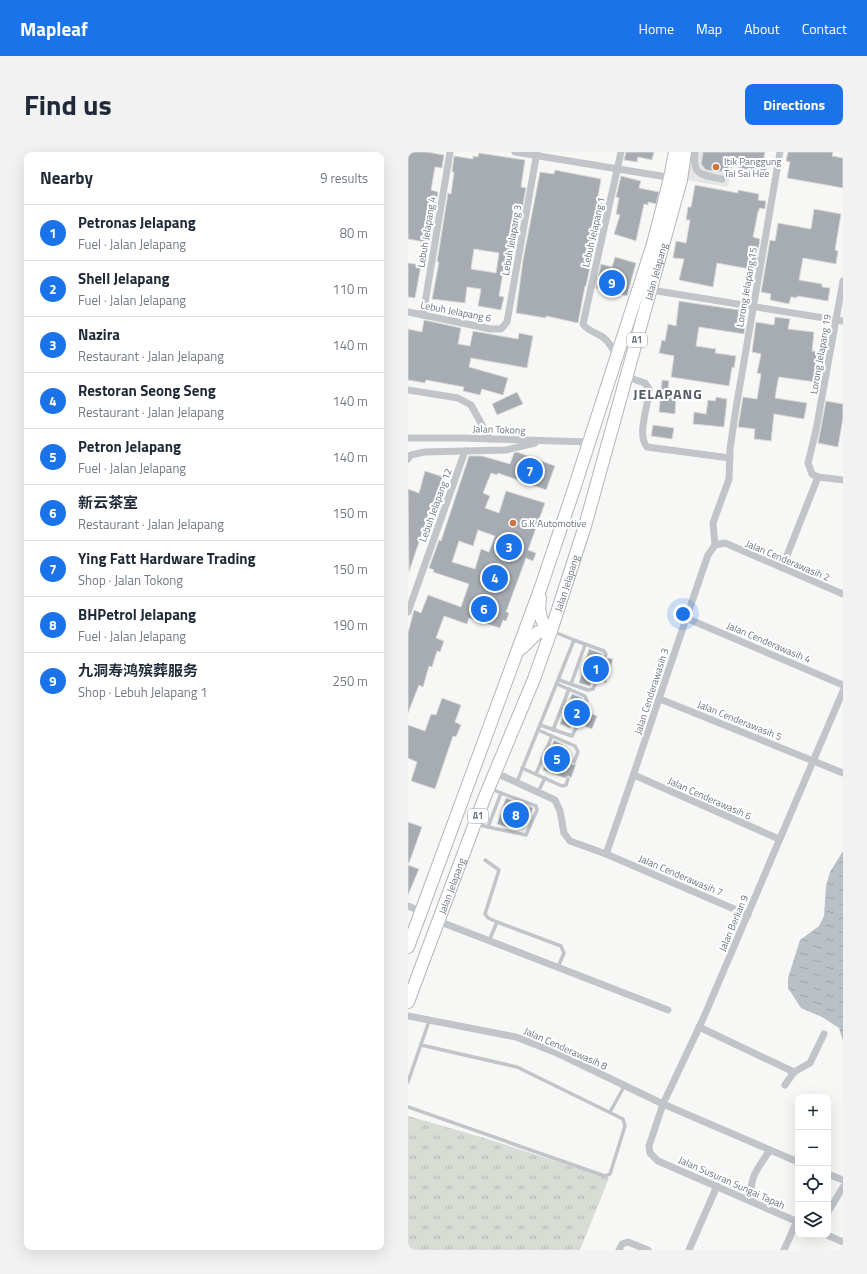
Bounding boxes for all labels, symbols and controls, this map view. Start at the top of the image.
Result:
text: Mapleaf [20,14,88,43]
text: Home [639,18,674,39]
text: Map [696,18,722,39]
text: About [744,18,780,39]
text: Contact [802,18,847,39]
text: Find us [24,83,112,126]
button: Directions [745,84,843,125]
place label: Itik Panggung Tai Sai Hee [724,154,782,181]
marker: Itik Panggung Tai Sai Hee [711,162,721,172]
text: Nearby [40,165,93,191]
text: 9 results [320,168,368,188]
street label: Lebuh Jelapang 4 [413,195,440,269]
street label: Lebuh Jelapang 1 [578,195,609,269]
street label: Lebuh Jelapang 3 [498,203,525,277]
text: Petronas Jelapang [78,211,196,234]
text: 1 [49,223,57,243]
text: 80 m [340,223,368,243]
text: Fuel · Jalan Jelapang [78,234,186,254]
street label: Jalan Jelapang [641,241,671,302]
street label: Lorong Jelapang 15 [732,246,761,328]
text: Shell Jelapang [78,267,169,290]
pin: 9 [599,268,625,298]
text: 2 [49,279,57,299]
text: 110 m [332,279,368,299]
text: Fuel · Jalan Jelapang [78,290,186,310]
street label: Lebuh Jelapang 6 [419,297,493,326]
street label: Lorong Jelapang 19 [806,313,835,395]
text: Nazira [78,323,120,346]
road number: A1 [627,333,647,347]
text: 3 [49,335,57,355]
text: 140 m [332,335,368,355]
text: Restaurant · Jalan Jelapang [78,346,224,366]
text: Restoran Seong Seng [78,379,216,402]
district label: JELAPANG [633,383,703,404]
text: 4 [49,391,57,411]
text: 140 m [332,391,368,411]
text: Restaurant · Jalan Jelapang [78,402,224,422]
street label: Jalan Tokong [472,421,526,438]
text: Petron Jelapang [78,435,181,458]
text: 5 [49,447,57,467]
text: 140 m [332,447,368,467]
pin: 7 [517,456,543,486]
text: Fuel · Jalan Jelapang [78,458,186,478]
street label: Lebuh Jelapang 12 [415,466,456,544]
text: 新云茶室 [78,491,138,514]
text: 6 [49,503,57,523]
text: 150 m [332,503,368,523]
text: Restaurant · Jalan Jelapang [78,514,224,534]
place label: G.K Automotive [521,516,586,531]
marker: G.K Automotive [508,518,518,528]
pin: 3 [496,532,522,562]
street label: Jalan Cenderawasih 2 [743,536,832,585]
text: Ying Fatt Hardware Trading [78,547,256,570]
street label: Jalan Jelapang [551,553,583,614]
text: 7 [49,559,57,579]
text: 150 m [332,559,368,579]
pin: 4 [482,563,508,593]
text: Shop · Jalan Tokong [78,570,183,590]
pin: 6 [471,594,497,624]
text: BHPetrol Jelapang [78,603,196,626]
your location [673,604,693,624]
text: 8 [49,615,57,635]
text: 190 m [332,615,368,635]
street label: Jalan Cenderawasih 4 [724,618,814,667]
text: Fuel · Jalan Jelapang [78,626,186,646]
street label: Jalan Cenderawasih 3 [630,646,673,736]
pin: 1 [583,654,609,684]
text: 九洞寿鸿殡葬服务 [78,659,198,682]
text: 9 [49,671,57,691]
text: 250 m [332,671,368,691]
text: Shop · Lebuh Jelapang 1 [78,682,208,702]
street label: Jalan Cenderawasih 5 [695,697,785,744]
pin: 2 [564,698,590,728]
pin: 5 [544,744,570,774]
street label: Jalan Cenderawasih 6 [666,773,754,824]
pin: 8 [503,800,529,830]
road number: A1 [468,809,488,823]
street label: Jalan Cenderawasih 7 [636,851,725,900]
street label: Jalan Jelapang [435,856,469,916]
street label: Jalan Berlian 9 [715,892,752,954]
street label: Jalan Cenderawasih 8 [522,1023,610,1074]
map controls [795,1094,831,1238]
button: + [795,1094,831,1130]
button: − [795,1130,831,1166]
street label: Jalan Susuran Sungai Tapah [676,1152,787,1213]
button: locate [795,1166,831,1202]
button: layers [795,1202,831,1238]

